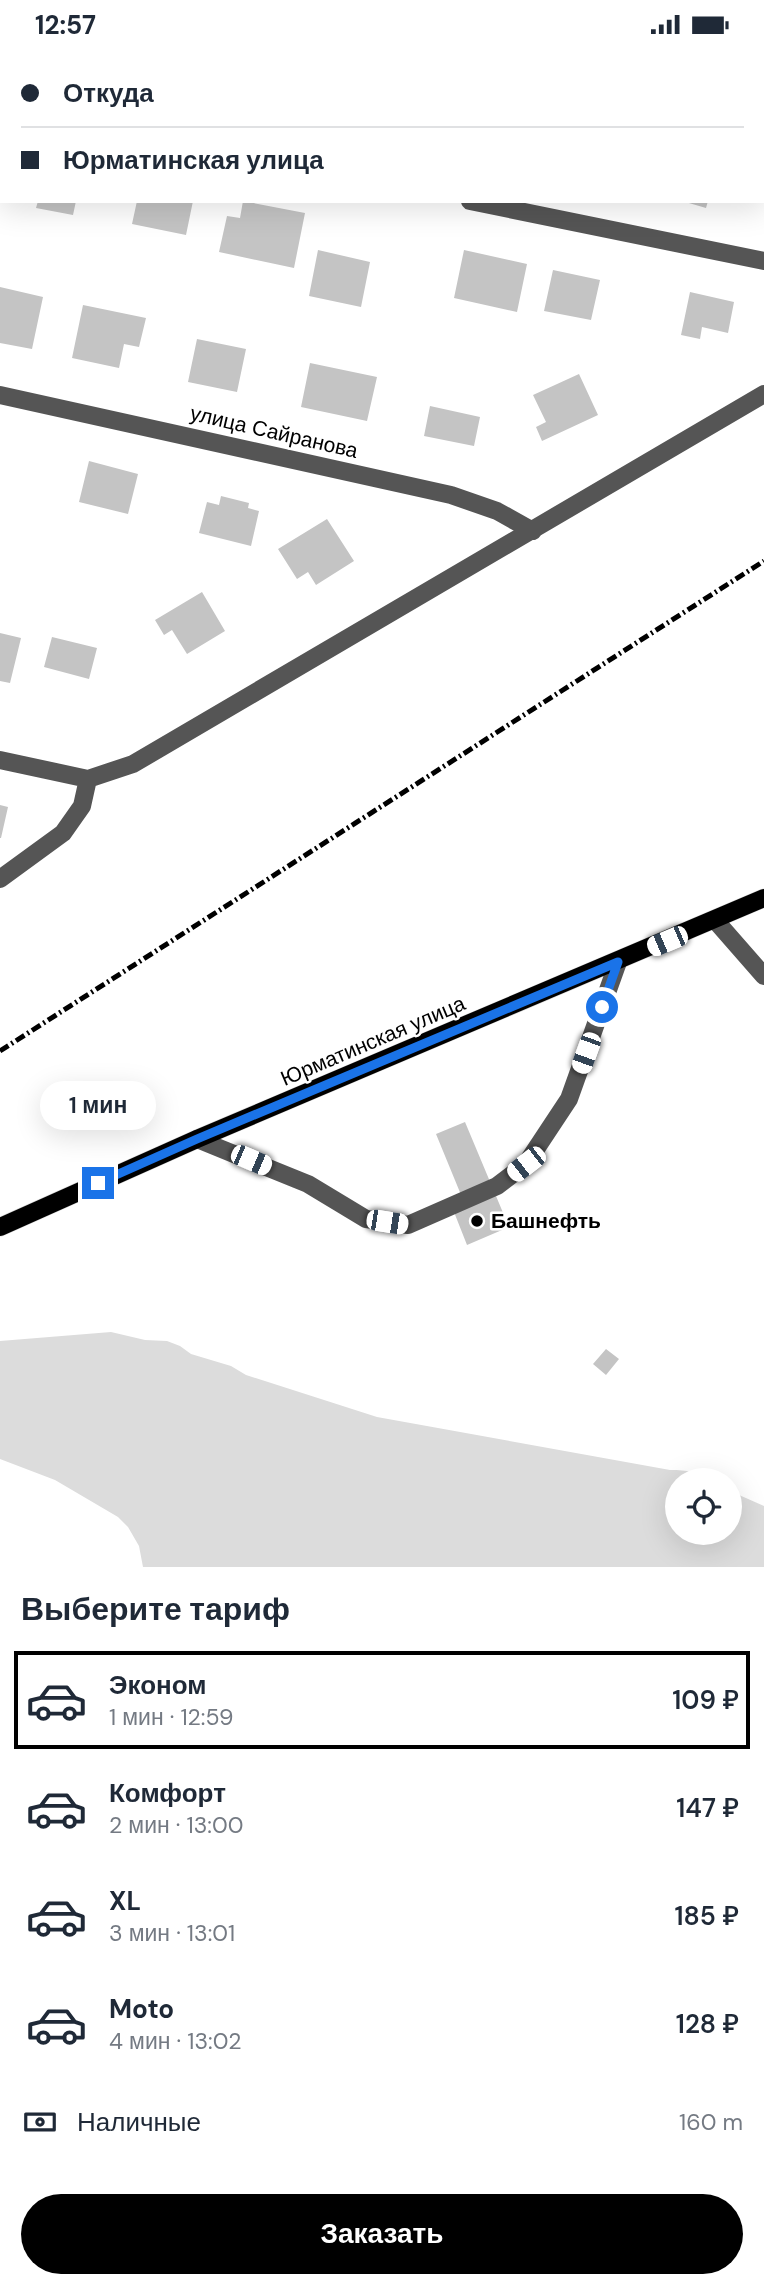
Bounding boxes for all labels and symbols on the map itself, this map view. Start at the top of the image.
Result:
street label: улица Сайранова [187,399,361,465]
car [644,923,691,959]
street label: Юрматинская улица [276,989,470,1093]
route start [586,991,618,1023]
car [569,1030,604,1076]
callout: 1 мин [40,1081,156,1131]
car [228,1142,275,1178]
car [503,1143,550,1185]
route end [82,1167,114,1199]
place label: Башнефть [491,1207,601,1235]
car [365,1208,410,1236]
marker: Башнефть [469,1213,485,1229]

